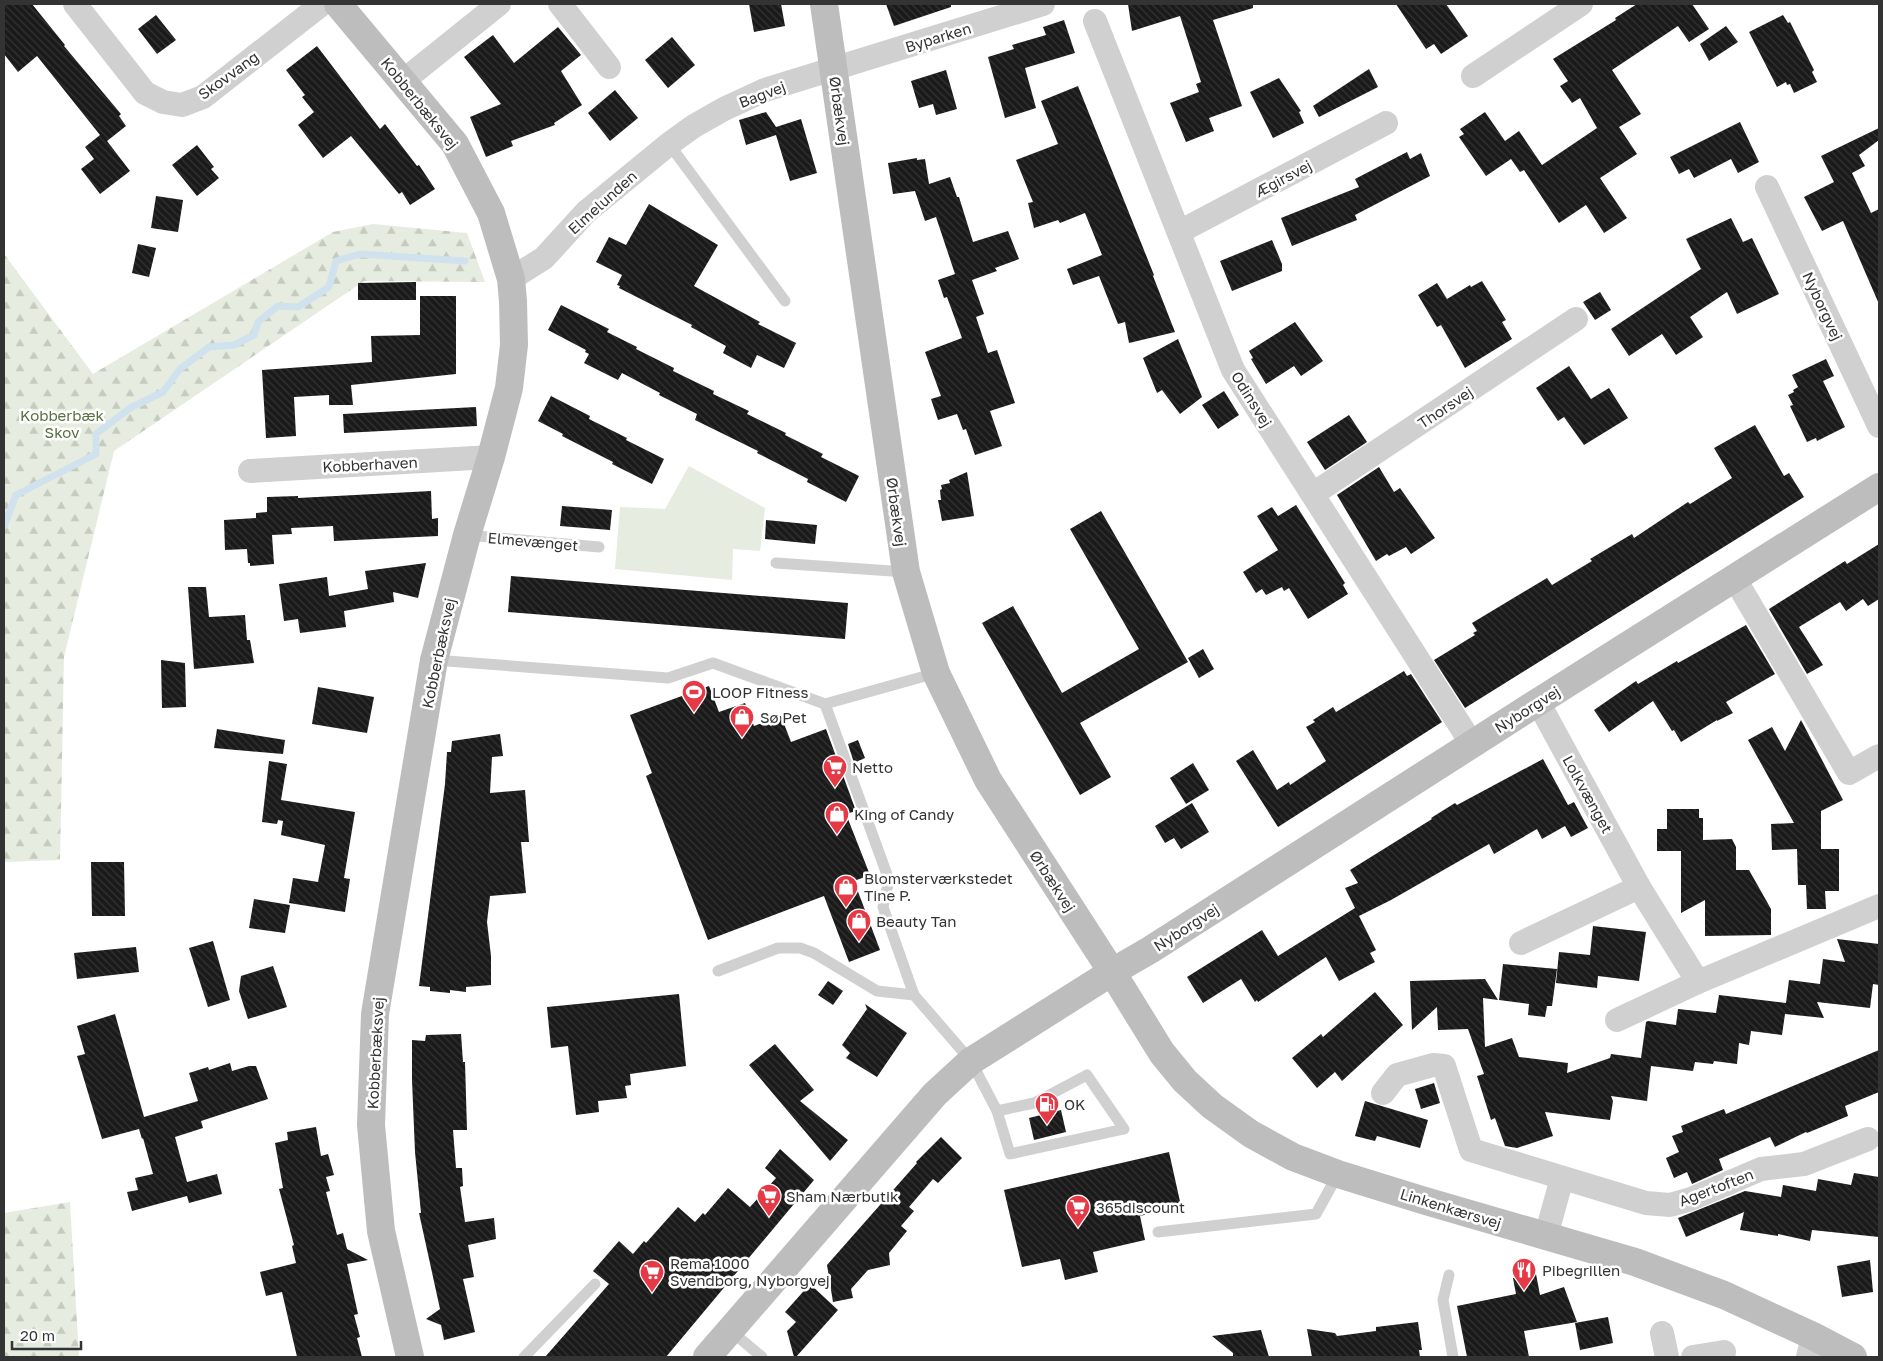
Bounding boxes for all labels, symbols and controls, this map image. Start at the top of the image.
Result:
street label: Byparken [903,18,973,56]
street label: Skovvang [194,47,262,103]
street label: Kobberbæksvej [378,54,462,152]
street label: Ørbækvej [826,75,854,147]
street label: Bagvej [736,77,788,111]
street label: Ægirsvej [1251,156,1315,200]
street label: Elmelunden [564,166,640,238]
street label: Nyborgvej [1799,269,1847,343]
street label: Odinsvej [1228,368,1276,430]
street label: Thorsvej [1414,382,1476,432]
park label: Kobberbæk Skov [20,406,104,441]
street label: Kobberhaven [322,453,418,475]
street label: Ørbækvej [883,476,911,548]
street label: Elmevænget [487,528,579,554]
street label: Kobberbæksvej [417,596,459,710]
sports icon: LOOP Fitness [681,679,707,713]
street label: Nyborgvej [1491,682,1563,736]
place label: LOOP Fitness [712,683,809,701]
shop icon: Sø Pet [729,704,755,738]
place label: Sø Pet [760,708,807,726]
street label: Lolkvænget [1559,752,1617,836]
supermarket icon: Netto [822,754,848,788]
place label: Netto [852,758,893,776]
shop icon: King of Candy [824,801,850,835]
place label: King of Candy [854,805,955,823]
street label: Ørbækvej [1026,847,1080,915]
place label: Blomsterværkstedet Tine P. [864,869,1013,904]
shop icon: Blomsterværkstedet Tine P. [833,874,859,908]
street label: Nyborgvej [1150,899,1222,955]
shop icon: Beauty Tan [846,908,872,942]
place label: Beauty Tan [876,912,956,930]
street label: Kobberbæksvej [363,996,387,1110]
fuel station icon: OK [1034,1091,1060,1125]
place label: OK [1064,1095,1085,1113]
street label: Agertoften [1676,1165,1756,1209]
supermarket icon: Sham Nærbutik [756,1183,782,1217]
street label: Linkenkærsvej [1398,1184,1504,1232]
place label: Sham Nærbutik [786,1187,899,1205]
supermarket icon: 365discount [1065,1194,1091,1228]
place label: 365discount [1096,1198,1185,1216]
place label: Rema 1000 Svendborg, Nyborgvej [670,1254,830,1289]
restaurant icon: Pibegrillen [1511,1257,1537,1291]
supermarket icon: Rema 1000 Svendborg, Nyborgvej [639,1259,665,1293]
place label: Pibegrillen [1542,1261,1620,1279]
scale bar [12,1318,81,1350]
text: 20 m [20,1326,55,1344]

